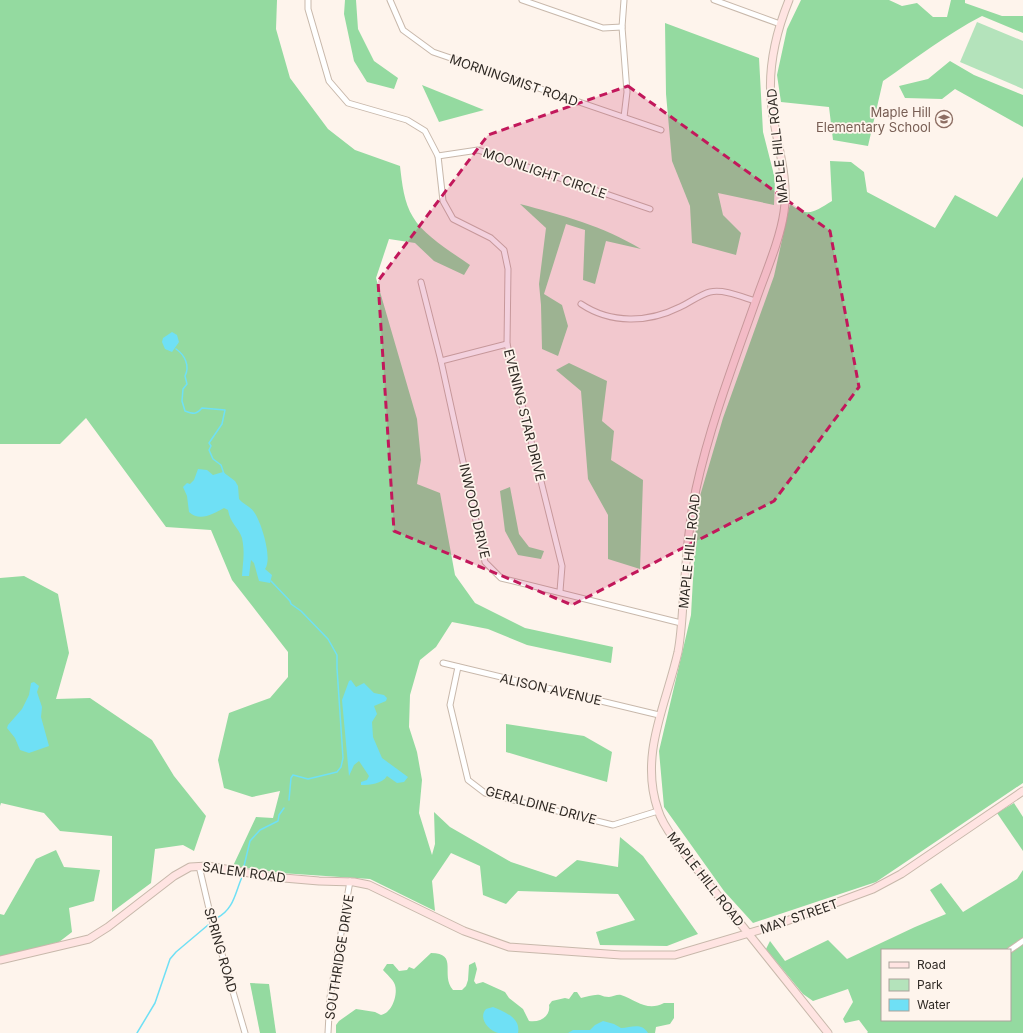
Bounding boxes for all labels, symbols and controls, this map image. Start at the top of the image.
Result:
street label: MORNINGMIST ROAD [448,51,580,109]
street label: MAPLE HILL ROAD [763,88,791,204]
place label: Maple Hill Elementary School [816,104,931,135]
school or university icon: Maple Hill Elementary School [934,109,954,129]
street label: MOONLIGHT CIRCLE [481,144,609,202]
street label: EVENING STAR DRIVE [501,347,549,483]
street label: INWOOD DRIVE [456,462,494,560]
street label: MAPLE HILL ROAD [675,493,703,609]
street label: ALISON AVENUE [499,670,603,708]
street label: GERALDINE DRIVE [484,782,598,828]
street label: MAPLE HILL ROAD [664,829,748,929]
street label: SALEM ROAD [201,858,287,886]
street label: SOUTHRIDGE DRIVE [321,893,357,1021]
street label: MAY STREET [758,895,840,937]
street label: SPRING ROAD [201,906,241,994]
legend [881,949,1011,1021]
text: Road [917,957,946,972]
text: Park [917,977,943,992]
text: Water [917,997,951,1012]

